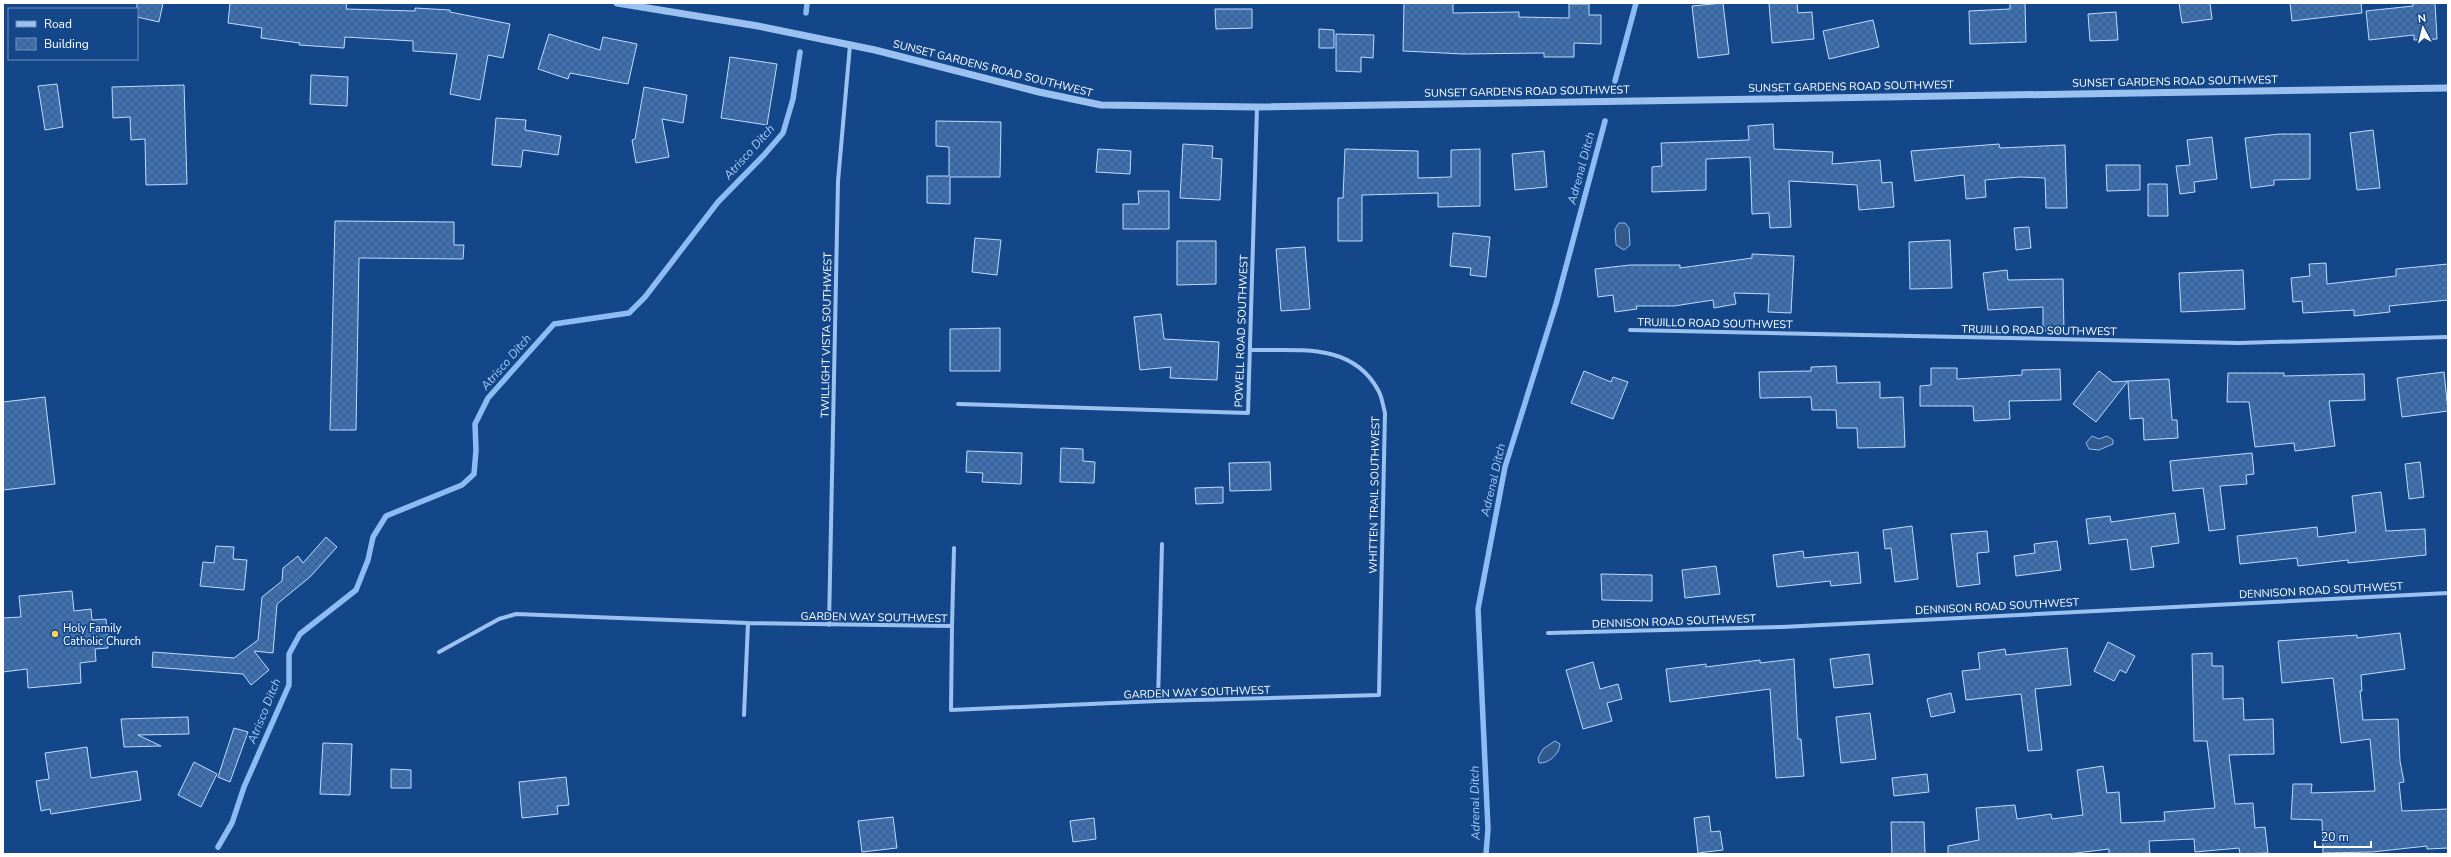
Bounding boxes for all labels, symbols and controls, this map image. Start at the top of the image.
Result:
legend [8,8,138,60]
north arrow [2403,8,2443,48]
text: N [2417,11,2427,27]
text: Road [44,16,72,32]
text: Building [44,36,89,52]
street label: SUNSET GARDENS ROAD SOUTHWEST [891,36,1095,101]
street label: SUNSET GARDENS ROAD SOUTHWEST [2072,72,2278,91]
street label: SUNSET GARDENS ROAD SOUTHWEST [1748,77,1954,96]
street label: SUNSET GARDENS ROAD SOUTHWEST [1424,82,1630,101]
water label: Atrisco Ditch [719,121,778,184]
water label: Adrenal Ditch [1563,130,1598,207]
street label: TWILLIGHT VISTA SOUTHWEST [818,252,835,418]
street label: POWELL ROAD SOUTHWEST [1231,254,1252,408]
street label: TRUJILLO ROAD SOUTHWEST [1637,315,1793,332]
street label: TRUJILLO ROAD SOUTHWEST [1961,322,2117,339]
water label: Atrisco Ditch [477,331,535,394]
street label: WHITTEN TRAIL SOUTHWEST [1366,416,1383,574]
water label: Adrenal Ditch [1477,442,1509,519]
street label: DENNISON ROAD SOUTHWEST [2239,579,2404,602]
street label: DENNISON ROAD SOUTHWEST [1915,595,2080,618]
street label: GARDEN WAY SOUTHWEST [800,609,948,626]
street label: DENNISON ROAD SOUTHWEST [1592,611,1757,632]
place label: Holy Family Catholic Church [63,621,141,649]
marker: Holy Family Catholic Church [50,629,60,639]
water label: Atrisco Ditch [243,676,284,747]
street label: GARDEN WAY SOUTHWEST [1123,682,1271,703]
water label: Adrenal Ditch [1466,766,1484,841]
scale bar [2315,823,2371,849]
text: 20 m [2321,829,2349,845]

